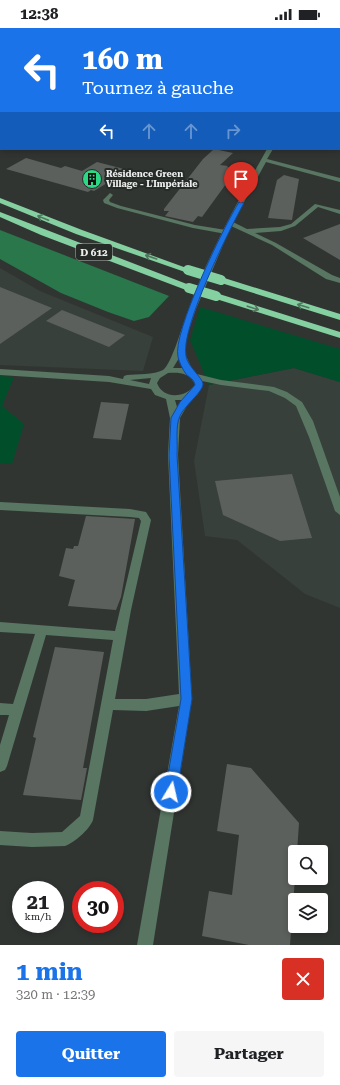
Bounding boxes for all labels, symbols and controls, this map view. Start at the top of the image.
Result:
text: 12:38 [20,5,58,23]
text: 160 m [82,43,163,76]
icon: left [16,44,68,96]
text: Tournez à gauche [82,77,234,98]
icon: left [96,120,118,142]
icon: ahead [138,120,160,142]
icon: ahead [180,120,202,142]
icon: right [222,120,244,142]
pin [224,162,258,203]
building icon: Résidence Green Village - L'Impériale [81,168,103,190]
icon: arrive [230,168,252,190]
place label: Résidence Green Village - L'Impériale [106,169,198,189]
one-way arrow [37,213,49,221]
road number: D 612 [76,244,112,260]
one-way arrow [146,253,158,261]
one-way arrow [296,302,309,309]
one-way arrow [246,305,258,313]
position arrow [150,771,192,813]
map controls [288,845,328,933]
button: search [288,845,328,885]
speed limit sign: 30 [72,881,124,933]
text: 21 [27,890,49,914]
button: layers [288,893,328,933]
text: km/h [25,911,51,922]
text: 1 min [16,958,83,986]
button: close [282,958,324,1000]
text: 320 m · 12:39 [16,987,95,1002]
button: Quitter [16,1031,166,1077]
button: Partager [174,1031,324,1077]

